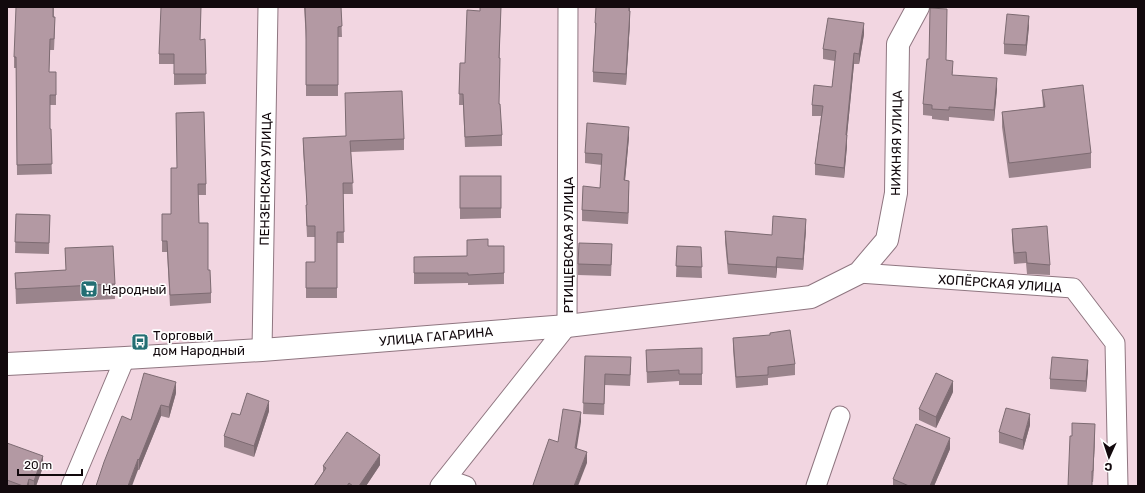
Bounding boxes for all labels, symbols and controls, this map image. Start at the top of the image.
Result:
street label: НИЖНЯЯ УЛИЦА [888,90,905,196]
street label: ПЕНЗЕНСКАЯ УЛИЦА [257,112,274,246]
street label: РТИЩЕВСКАЯ УЛИЦА [561,176,576,313]
street label: ХОПЁРСКАЯ УЛИЦА [937,271,1063,295]
supermarket icon: Народный [79,279,99,299]
place label: Народный [102,282,167,297]
street label: УЛИЦА ГАГАРИНА [378,324,494,349]
place label: Торговый дом Народный [153,328,245,358]
bus stop icon: Торговый дом Народный [130,332,150,352]
north arrow [1089,437,1129,477]
scale bar [18,451,82,477]
text: 20 m [24,458,52,472]
text: С [1104,460,1113,473]

